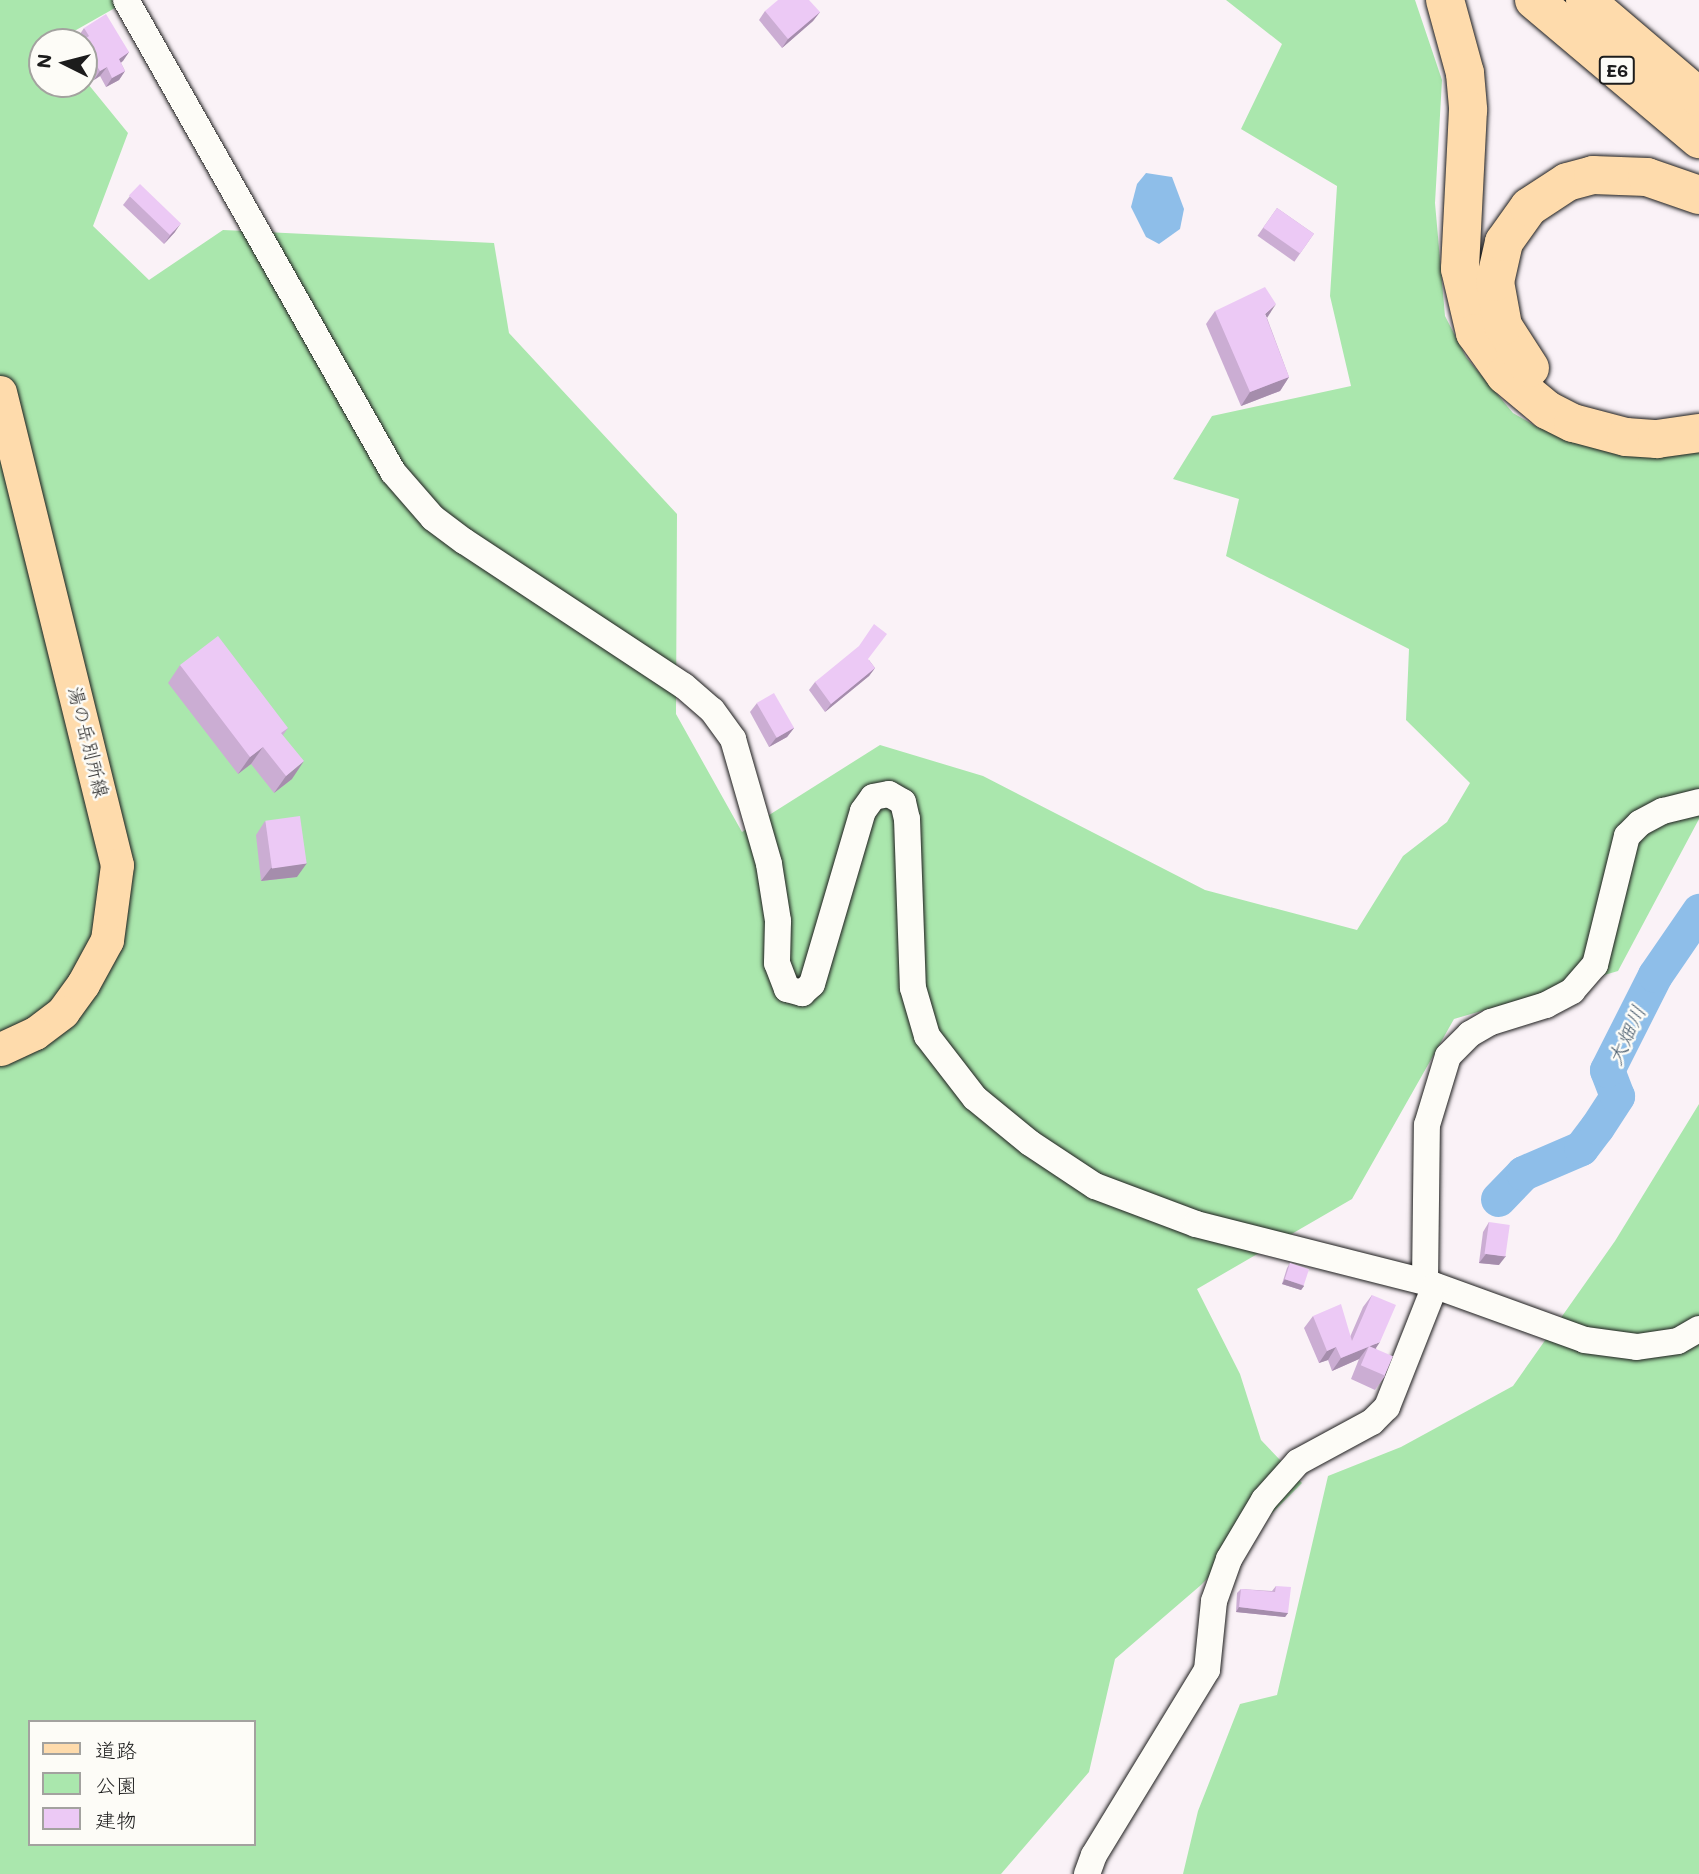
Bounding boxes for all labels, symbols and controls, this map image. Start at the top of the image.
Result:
north arrow [28,28,98,98]
text: N [30,52,57,69]
road number: E6 [1598,56,1636,84]
street label: 湯の岳別所線 [64,684,114,800]
water label: 大畑川 [1601,1001,1651,1069]
legend [28,1720,256,1846]
text: 道路 [95,1736,137,1763]
text: 公園 [95,1771,137,1798]
text: 建物 [95,1806,137,1833]

